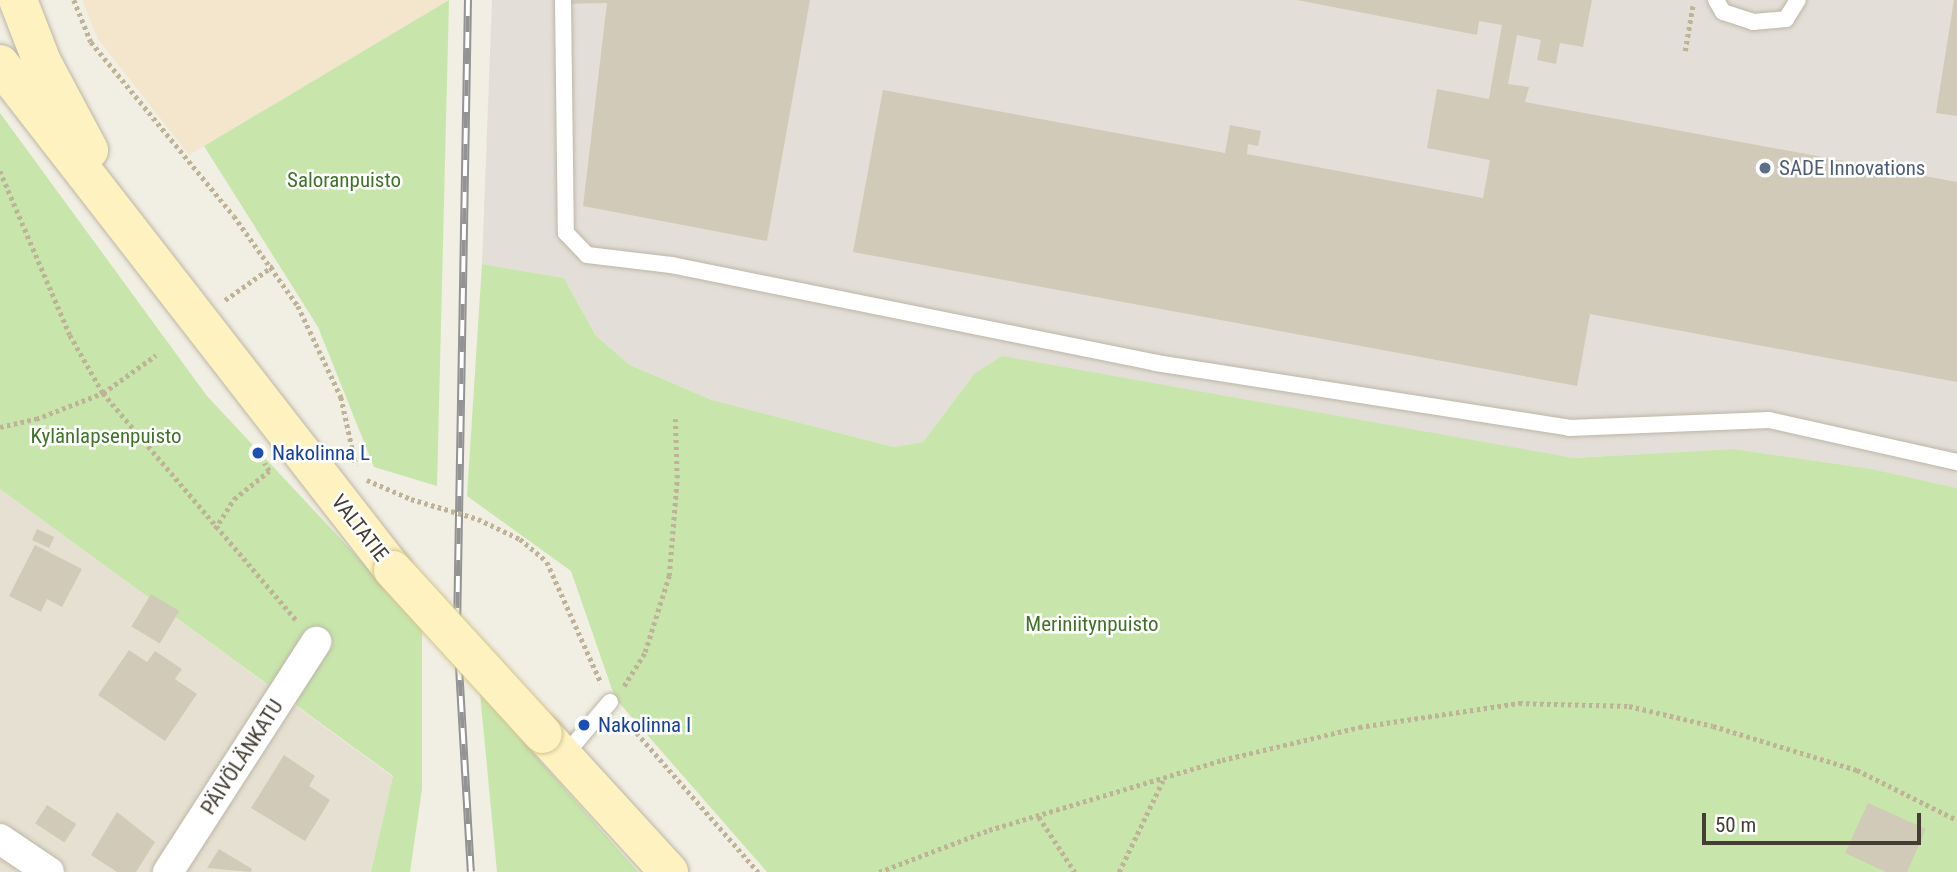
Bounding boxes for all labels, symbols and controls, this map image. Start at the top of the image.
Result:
place label: SADE Innovations [1779,155,1925,181]
marker: SADE Innovations [1757,160,1773,176]
park label: Saloranpuisto [287,167,401,193]
park label: Kylänlapsenpuisto [30,423,182,449]
place label: Nakolinna L [272,440,370,466]
marker: Nakolinna L [250,445,266,461]
street label: VALTATIE [326,490,394,566]
park label: Meriniitynpuisto [1025,611,1159,637]
street label: PÄIVÖLÄNKATU [195,695,289,819]
place label: Nakolinna I [598,712,691,738]
marker: Nakolinna I [576,717,592,733]
scale bar [1705,798,1924,842]
text: 50 m [1715,813,1756,837]

